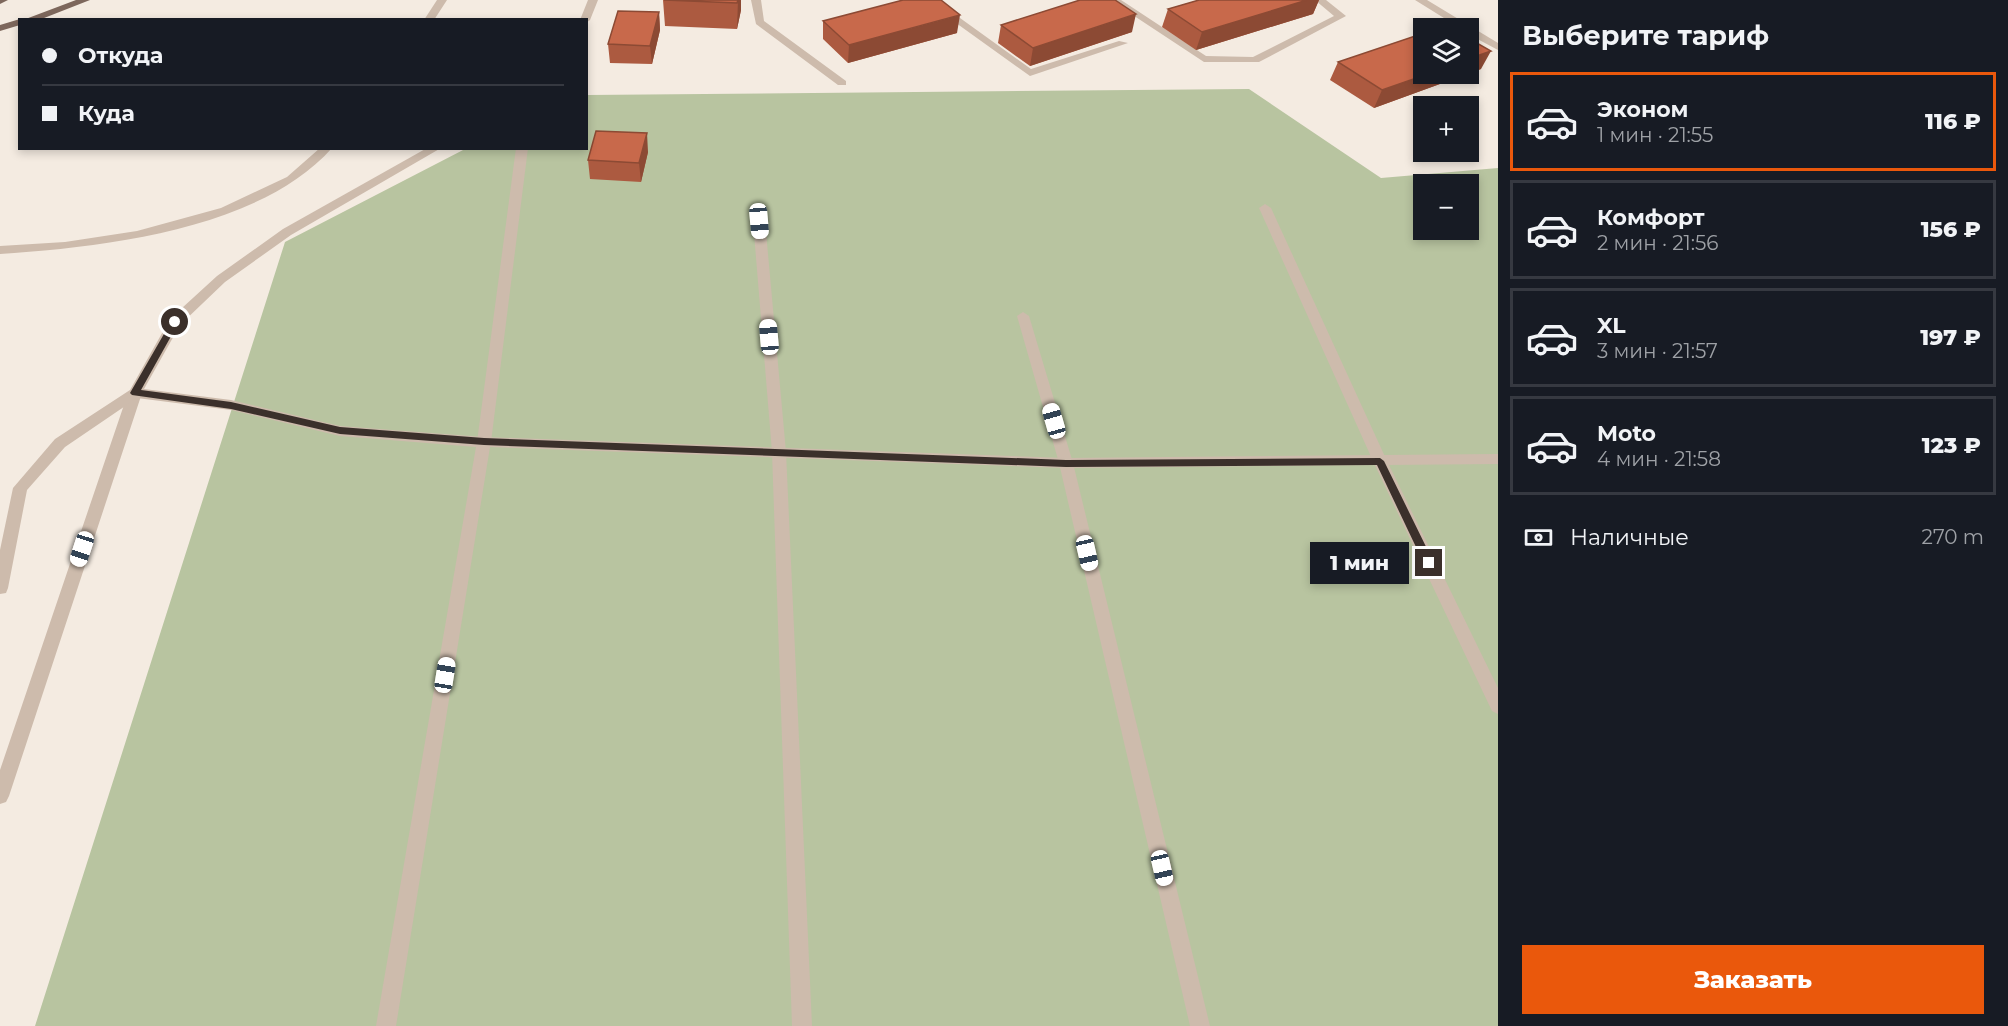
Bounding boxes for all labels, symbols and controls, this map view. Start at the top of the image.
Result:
map controls [1413,18,1479,240]
button: layers [1413,18,1479,84]
text: Выберите тариф [1522,19,1769,52]
text: Откуда [78,42,163,69]
icon: car [1525,95,1579,149]
button: + [1413,96,1479,162]
text: Эконом [1597,96,1688,123]
text: Куда [78,100,135,127]
text: 116 ₽ [1925,108,1981,135]
text: 1 мин · 21:55 [1597,123,1713,147]
button: − [1413,174,1479,240]
car [748,202,770,240]
icon: car [1525,203,1579,257]
text: Комфорт [1597,204,1705,231]
text: 156 ₽ [1921,216,1981,243]
text: 2 мин · 21:56 [1597,231,1719,255]
route start [161,308,188,335]
icon: car [1525,311,1579,365]
text: XL [1597,312,1626,339]
car [758,318,780,356]
text: 197 ₽ [1920,324,1981,351]
text: 3 мин · 21:57 [1597,339,1718,363]
car [1040,401,1068,441]
icon: car [1525,419,1579,473]
text: Moto [1597,420,1656,447]
text: 123 ₽ [1922,432,1981,459]
text: 4 мин · 21:58 [1597,447,1721,471]
icon: cash [1522,521,1555,554]
text: Наличные [1570,524,1689,551]
text: 270 m [1922,525,1984,549]
car [68,529,96,569]
car [1074,533,1100,573]
callout: 1 мин [1309,542,1408,584]
route end [1415,549,1442,576]
text: 1 мин [1330,551,1389,575]
car [433,656,457,694]
car [1149,848,1175,888]
button: Заказать [1522,945,1984,1014]

